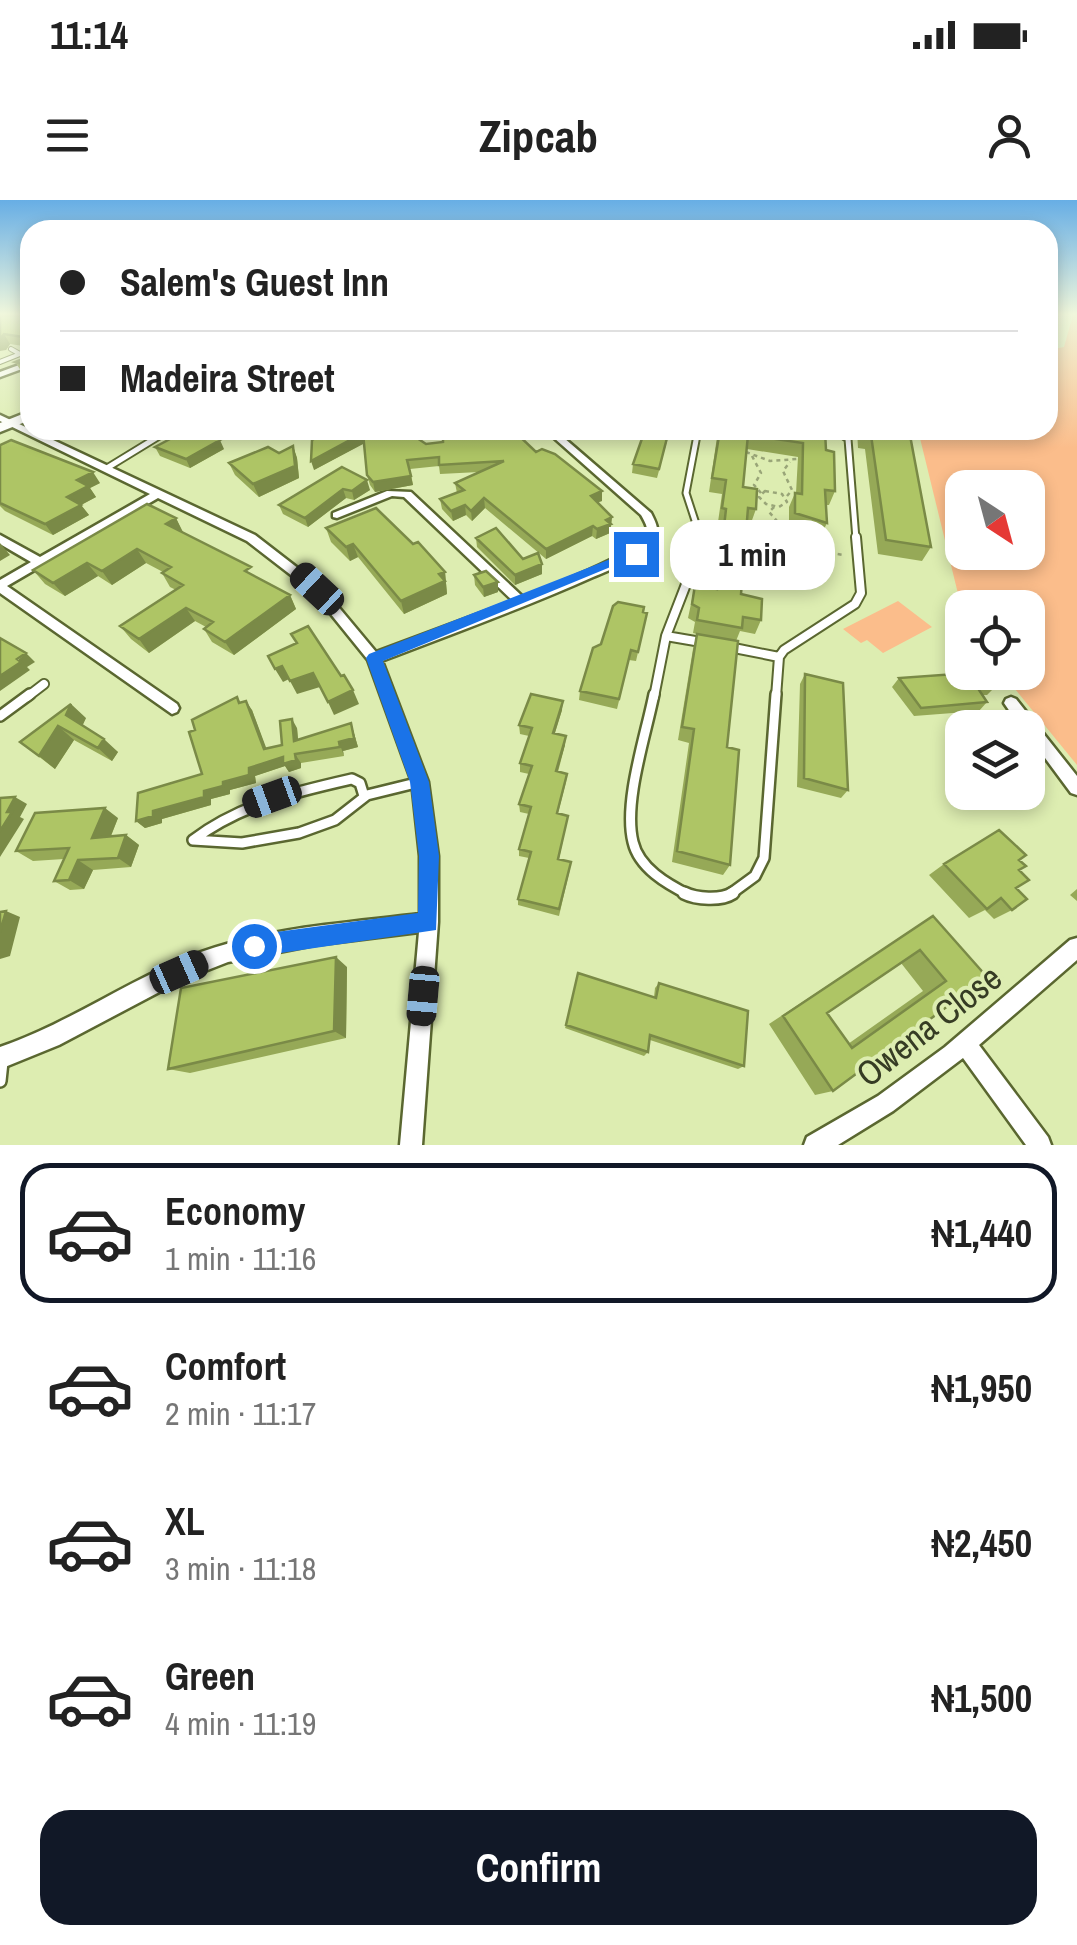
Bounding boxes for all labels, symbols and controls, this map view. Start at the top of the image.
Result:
text: 11:14 [50,10,128,61]
text: Zipcab [479,105,598,166]
icon: menu [40,108,95,163]
icon: person [982,108,1037,163]
text: Salem's Guest Inn [120,257,389,308]
text: Madeira Street [120,353,335,404]
north arrow [945,470,1045,570]
map controls [945,470,1045,810]
callout: 1 min [671,519,836,589]
route end [614,532,659,577]
text: 1 min [718,533,787,576]
car [285,558,349,620]
button: locate [945,590,1045,690]
button: layers [945,710,1045,810]
car [239,773,305,821]
route start [232,924,277,969]
car [145,946,213,998]
street label: Owena Close [846,954,1011,1097]
car [405,965,441,1027]
text: Economy [165,1186,305,1237]
icon: car [45,1188,135,1278]
text: ₦1,440 [932,1208,1032,1259]
text: 1 min · 11:16 [165,1237,316,1280]
text: Comfort [165,1341,286,1392]
icon: car [45,1343,135,1433]
text: ₦1,950 [932,1363,1032,1414]
text: 2 min · 11:17 [165,1392,316,1435]
text: XL [165,1496,205,1547]
icon: car [45,1498,135,1588]
text: ₦2,450 [932,1518,1032,1569]
text: 3 min · 11:18 [165,1547,316,1590]
text: Green [165,1651,255,1702]
icon: car [45,1653,135,1743]
text: ₦1,500 [932,1673,1032,1724]
text: 4 min · 11:19 [165,1702,316,1745]
button: Confirm [40,1810,1037,1925]

